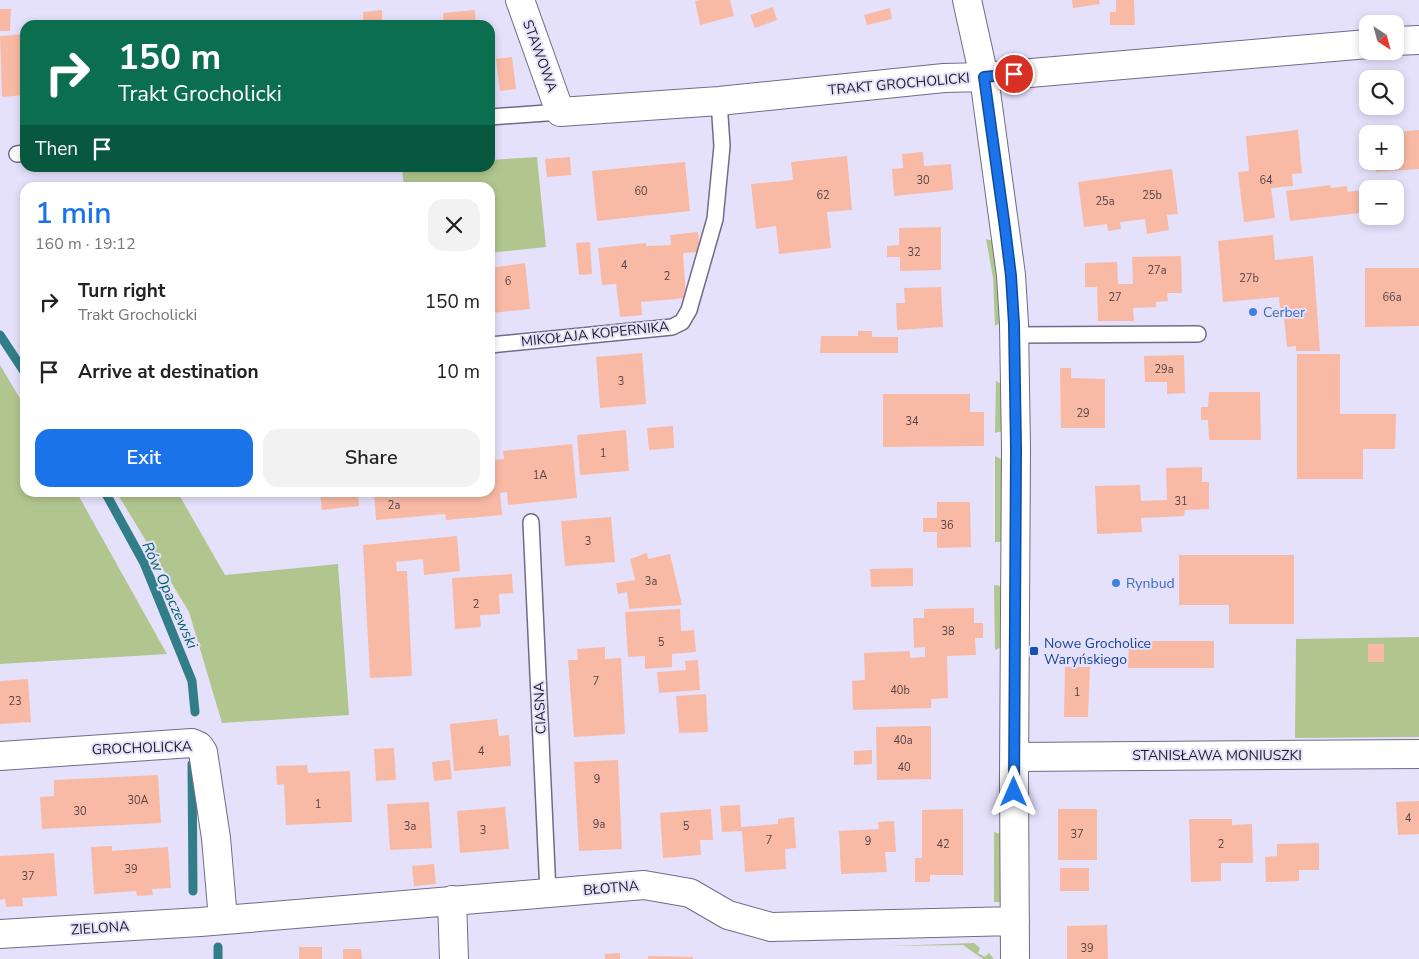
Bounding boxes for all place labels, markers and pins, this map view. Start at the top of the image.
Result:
pin [993,53,1035,95]
place label: Cerber [1263,303,1305,322]
marker: Cerber [1247,306,1259,318]
place label: Rynbud [1126,574,1175,593]
marker: Rynbud [1110,577,1122,589]
place label: Nowe Grocholice Waryńskiego [1044,634,1151,669]
marker: Nowe Grocholice Waryńskiego [1028,645,1040,657]

